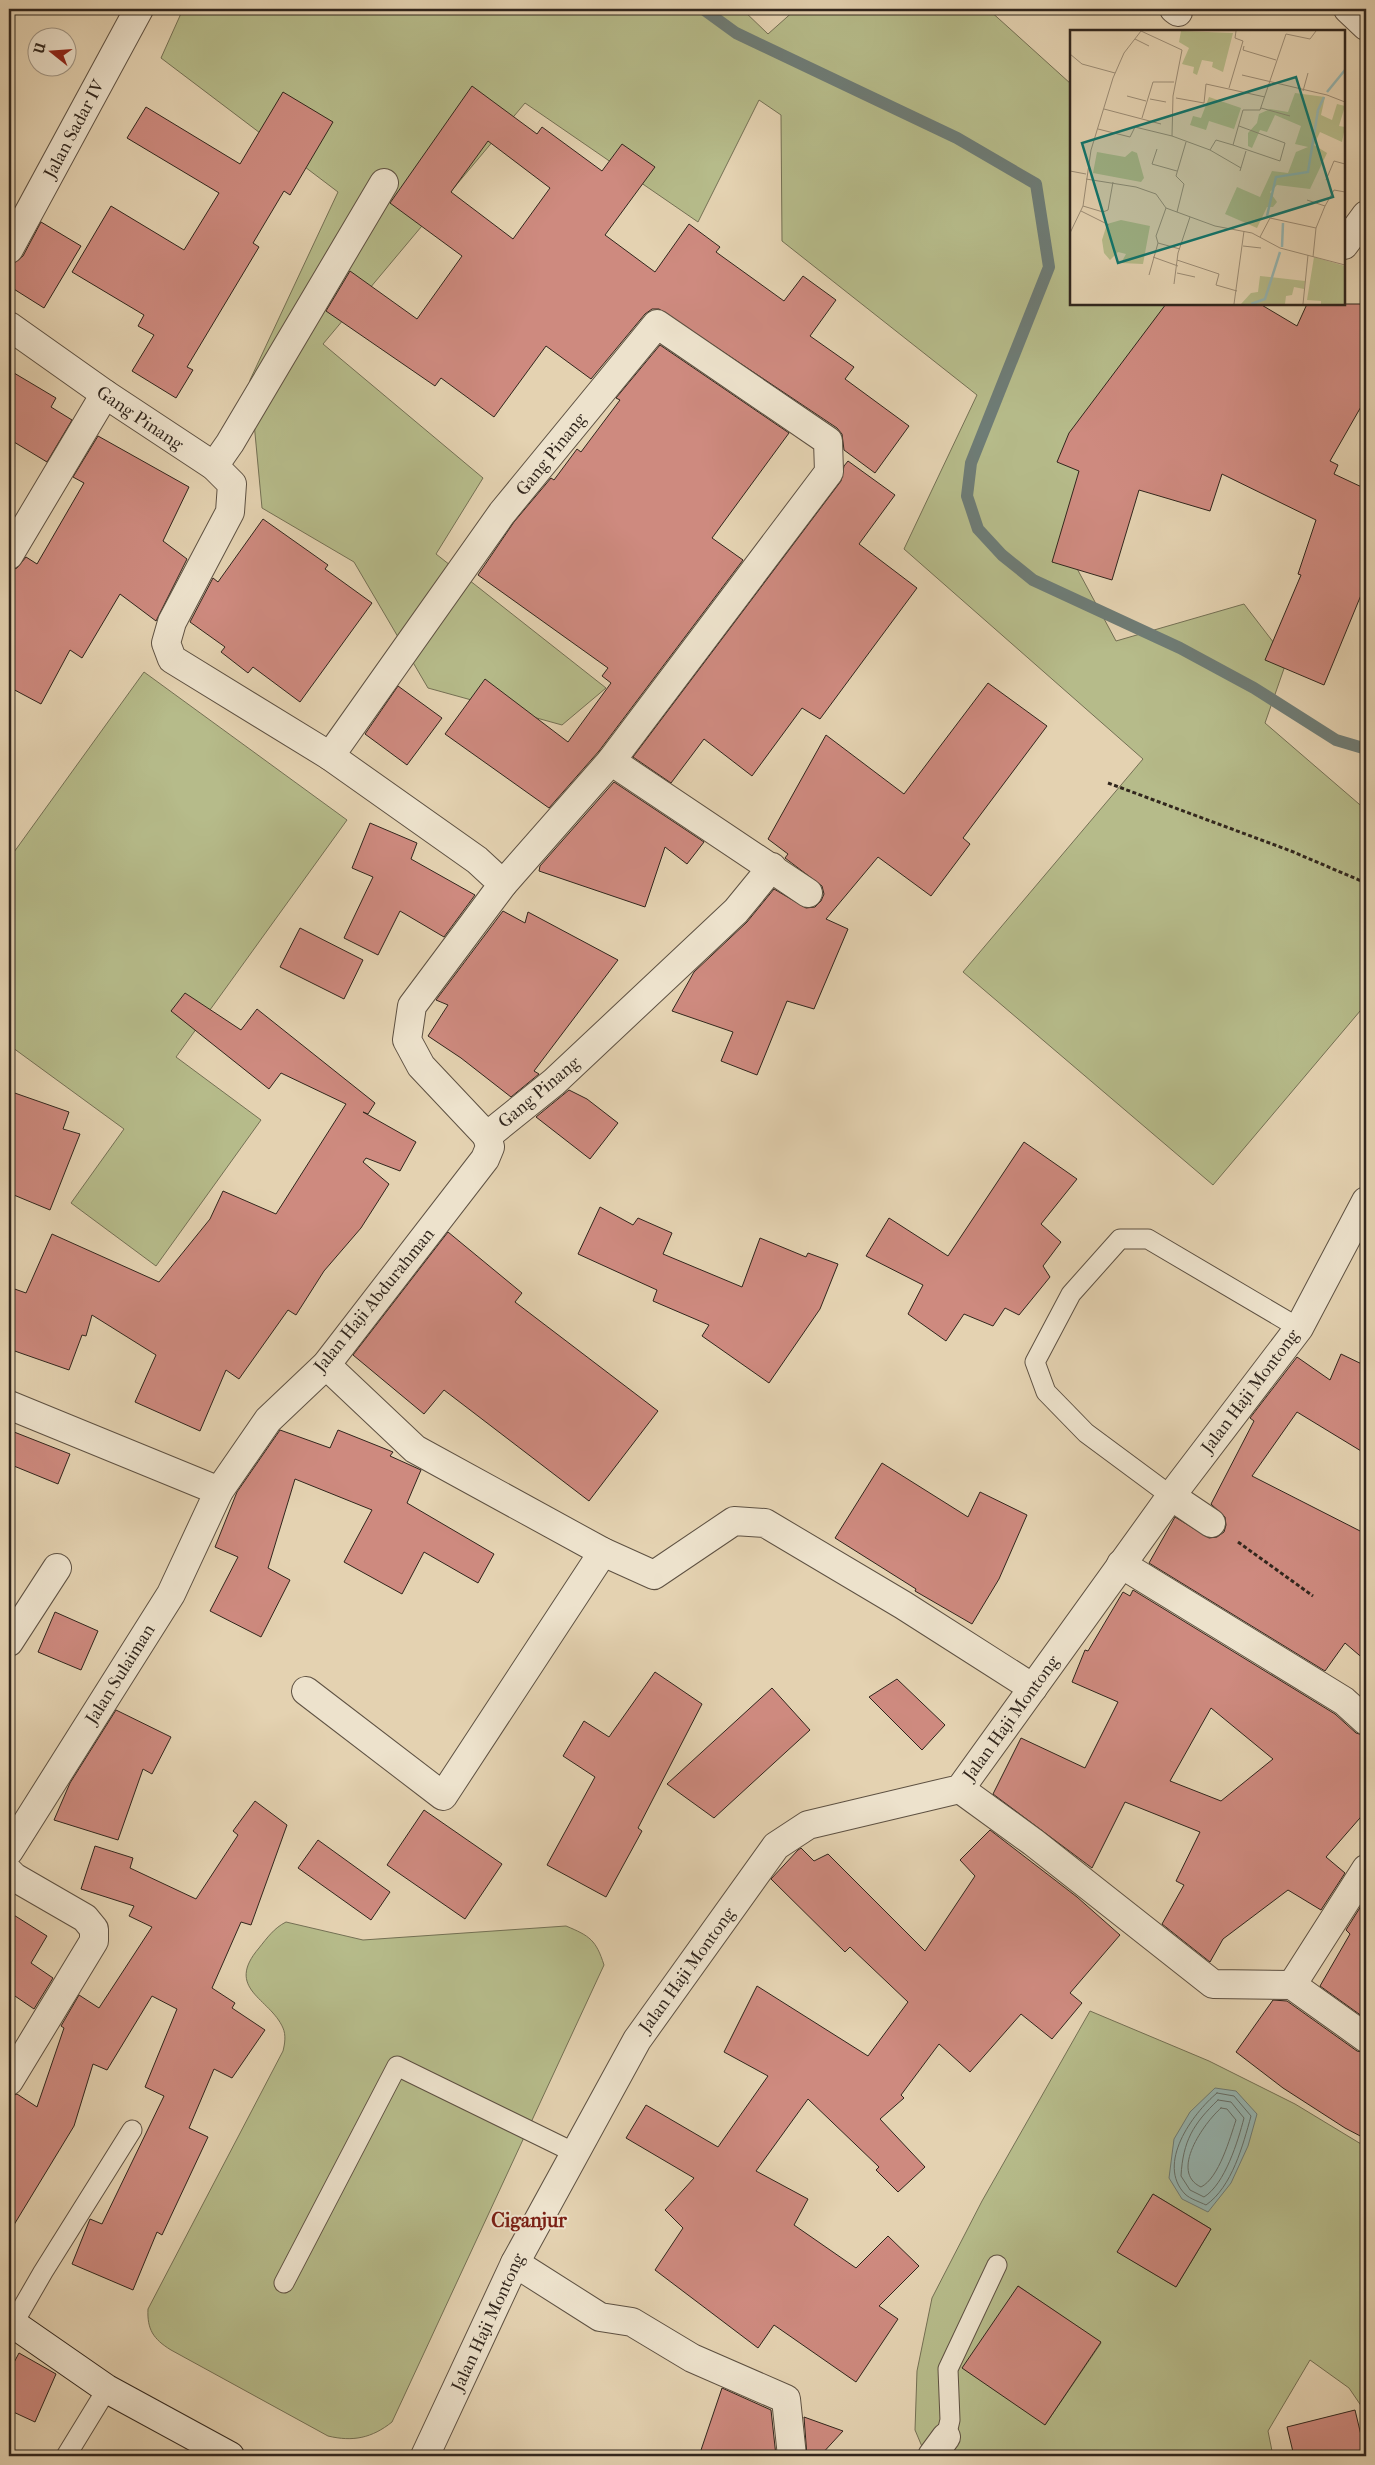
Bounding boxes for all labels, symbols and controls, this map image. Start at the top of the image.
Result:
north arrow [28,28,78,78]
inset map [1070,30,1345,305]
text: U [30,41,50,57]
street label: Jalan Sadar IV [39,75,110,184]
street label: Gang Pinang [92,382,187,455]
street label: Gang Pinang [512,409,591,500]
street label: Gang Pinang [494,1052,585,1133]
street label: Jalan Haji Abdurahman [308,1224,439,1378]
street label: Jalan Haji Montong [1196,1325,1304,1459]
street label: Jalan Sulaiman [80,1620,160,1730]
street label: Jalan Haji Montong [958,1651,1064,1787]
street label: Jalan Haji Montong [634,1903,740,2039]
district label: Ciganjur [491,2209,567,2232]
street label: Jalan Haji Montong [446,2250,530,2396]

